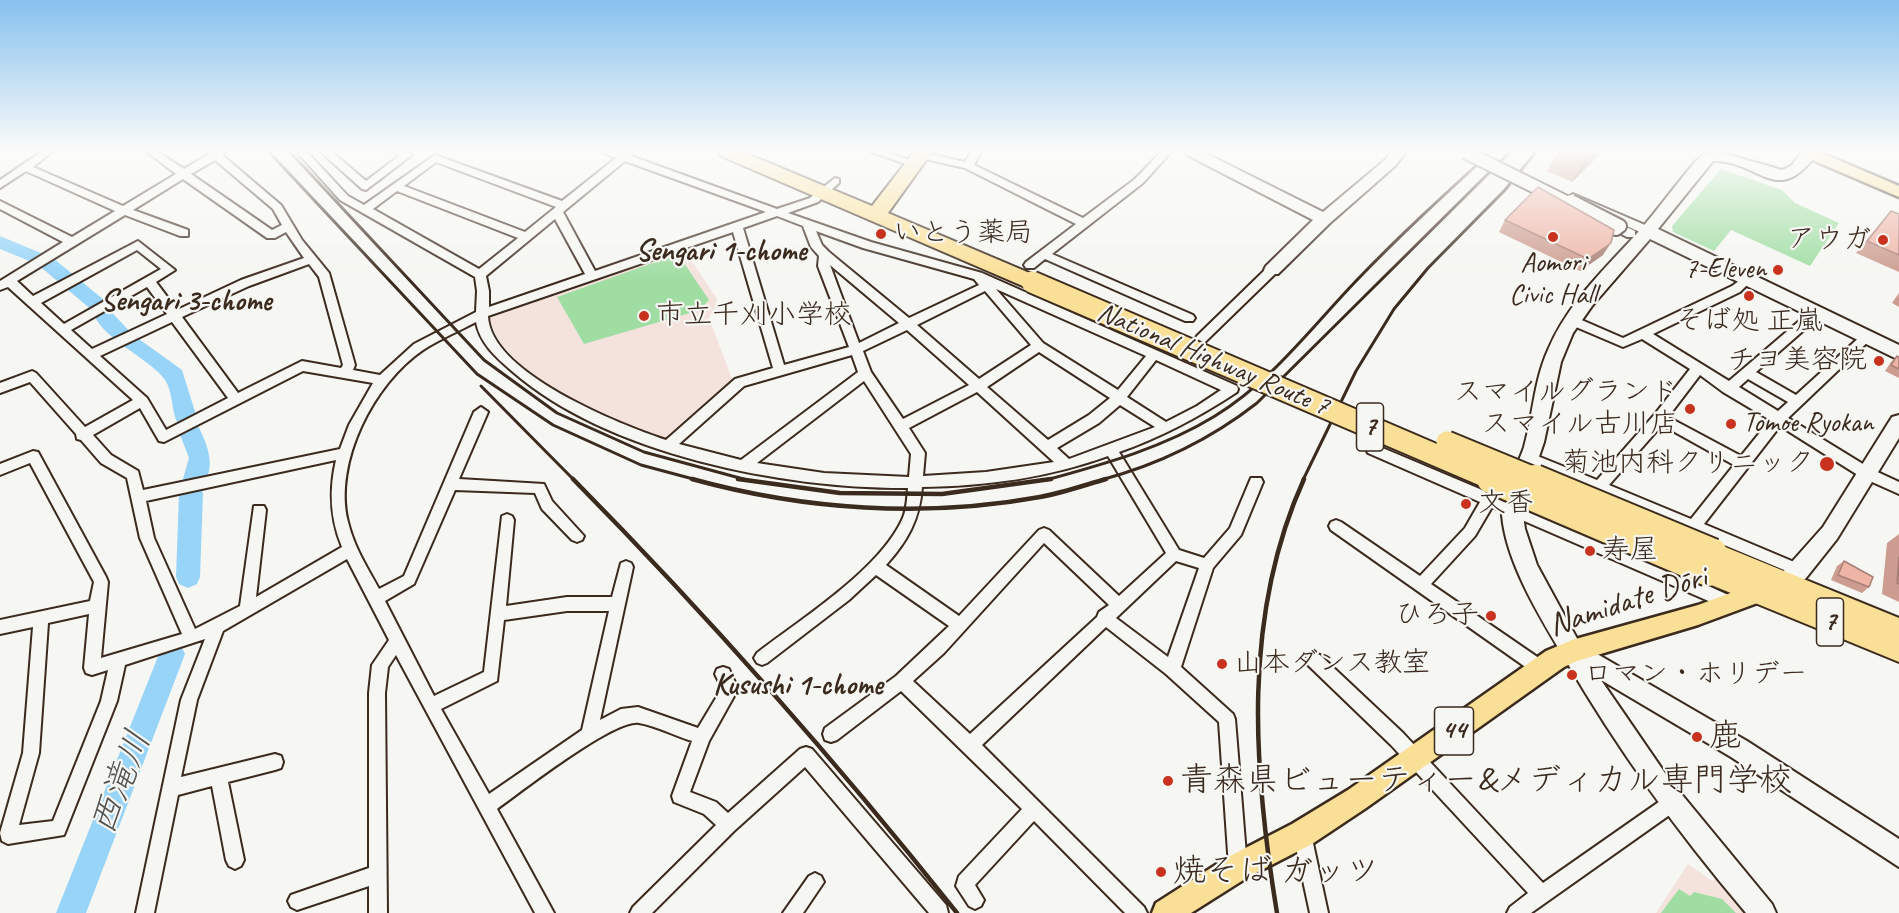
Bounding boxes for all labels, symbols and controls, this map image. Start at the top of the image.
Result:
place label: いとう薬局 [893,217,1033,251]
place label: アウガ [1787,223,1871,257]
marker: いとう薬局 [874,227,888,241]
marker: Aomori Civic Hall [1546,230,1560,244]
marker: アウガ [1876,233,1890,247]
district label: Sengari 1-chome [635,234,807,270]
place label: Aomori Civic Hall [1509,247,1597,313]
place label: 7-Eleven [1685,253,1766,287]
marker: 7-Eleven [1771,263,1785,277]
district label: Sengari 3-chome [100,284,272,320]
marker: そば処 正嵐 [1742,289,1756,303]
street label: National Highway Route 7 [1092,296,1334,424]
place label: 市立千刈小学校 [656,299,852,333]
place label: そば処 正嵐 [1676,305,1822,339]
marker: 市立千刈小学校 [637,309,651,323]
place label: チヨ美容院 [1727,344,1867,378]
marker: チヨ美容院 [1872,354,1886,368]
place label: スマイルグランド スマイル古川店 [1454,376,1678,442]
marker: スマイルグランド スマイル古川店 [1683,402,1697,416]
road number: 7 [1356,403,1384,451]
place label: Tomoe Ryokan [1743,407,1873,441]
marker: Tomoe Ryokan [1724,417,1738,431]
place label: 菊池内科クリニック [1562,447,1814,481]
marker: 菊池内科クリニック [1818,455,1836,473]
place label: 文香 [1478,487,1534,521]
marker: 文香 [1459,497,1473,511]
place label: 寿屋 [1602,534,1658,568]
marker: 寿屋 [1583,544,1597,558]
street label: Namidate Dōri [1544,558,1712,646]
road number: 7 [1816,598,1844,646]
place label: ひろ子 [1395,599,1479,633]
marker: ひろ子 [1484,609,1498,623]
place label: 山本ダンス教室 [1234,647,1430,681]
marker: 山本ダンス教室 [1215,657,1229,671]
place label: ロマン・ホリデー [1584,658,1807,692]
district label: Kusushi 1-chome [713,668,883,704]
marker: ロマン・ホリデー [1565,668,1579,682]
road number: 44 [1434,707,1474,755]
place label: 鹿 [1709,717,1742,757]
water label: 西滝川 [82,725,162,841]
marker: 鹿 [1690,730,1704,744]
place label: 青森県ビューティー&メディカル専門学校 [1180,761,1793,801]
marker: 青森県ビューティー&メディカル専門学校 [1161,774,1175,788]
place label: 焼そば ガッツ [1173,852,1379,892]
marker: 焼そば ガッツ [1154,865,1168,879]

